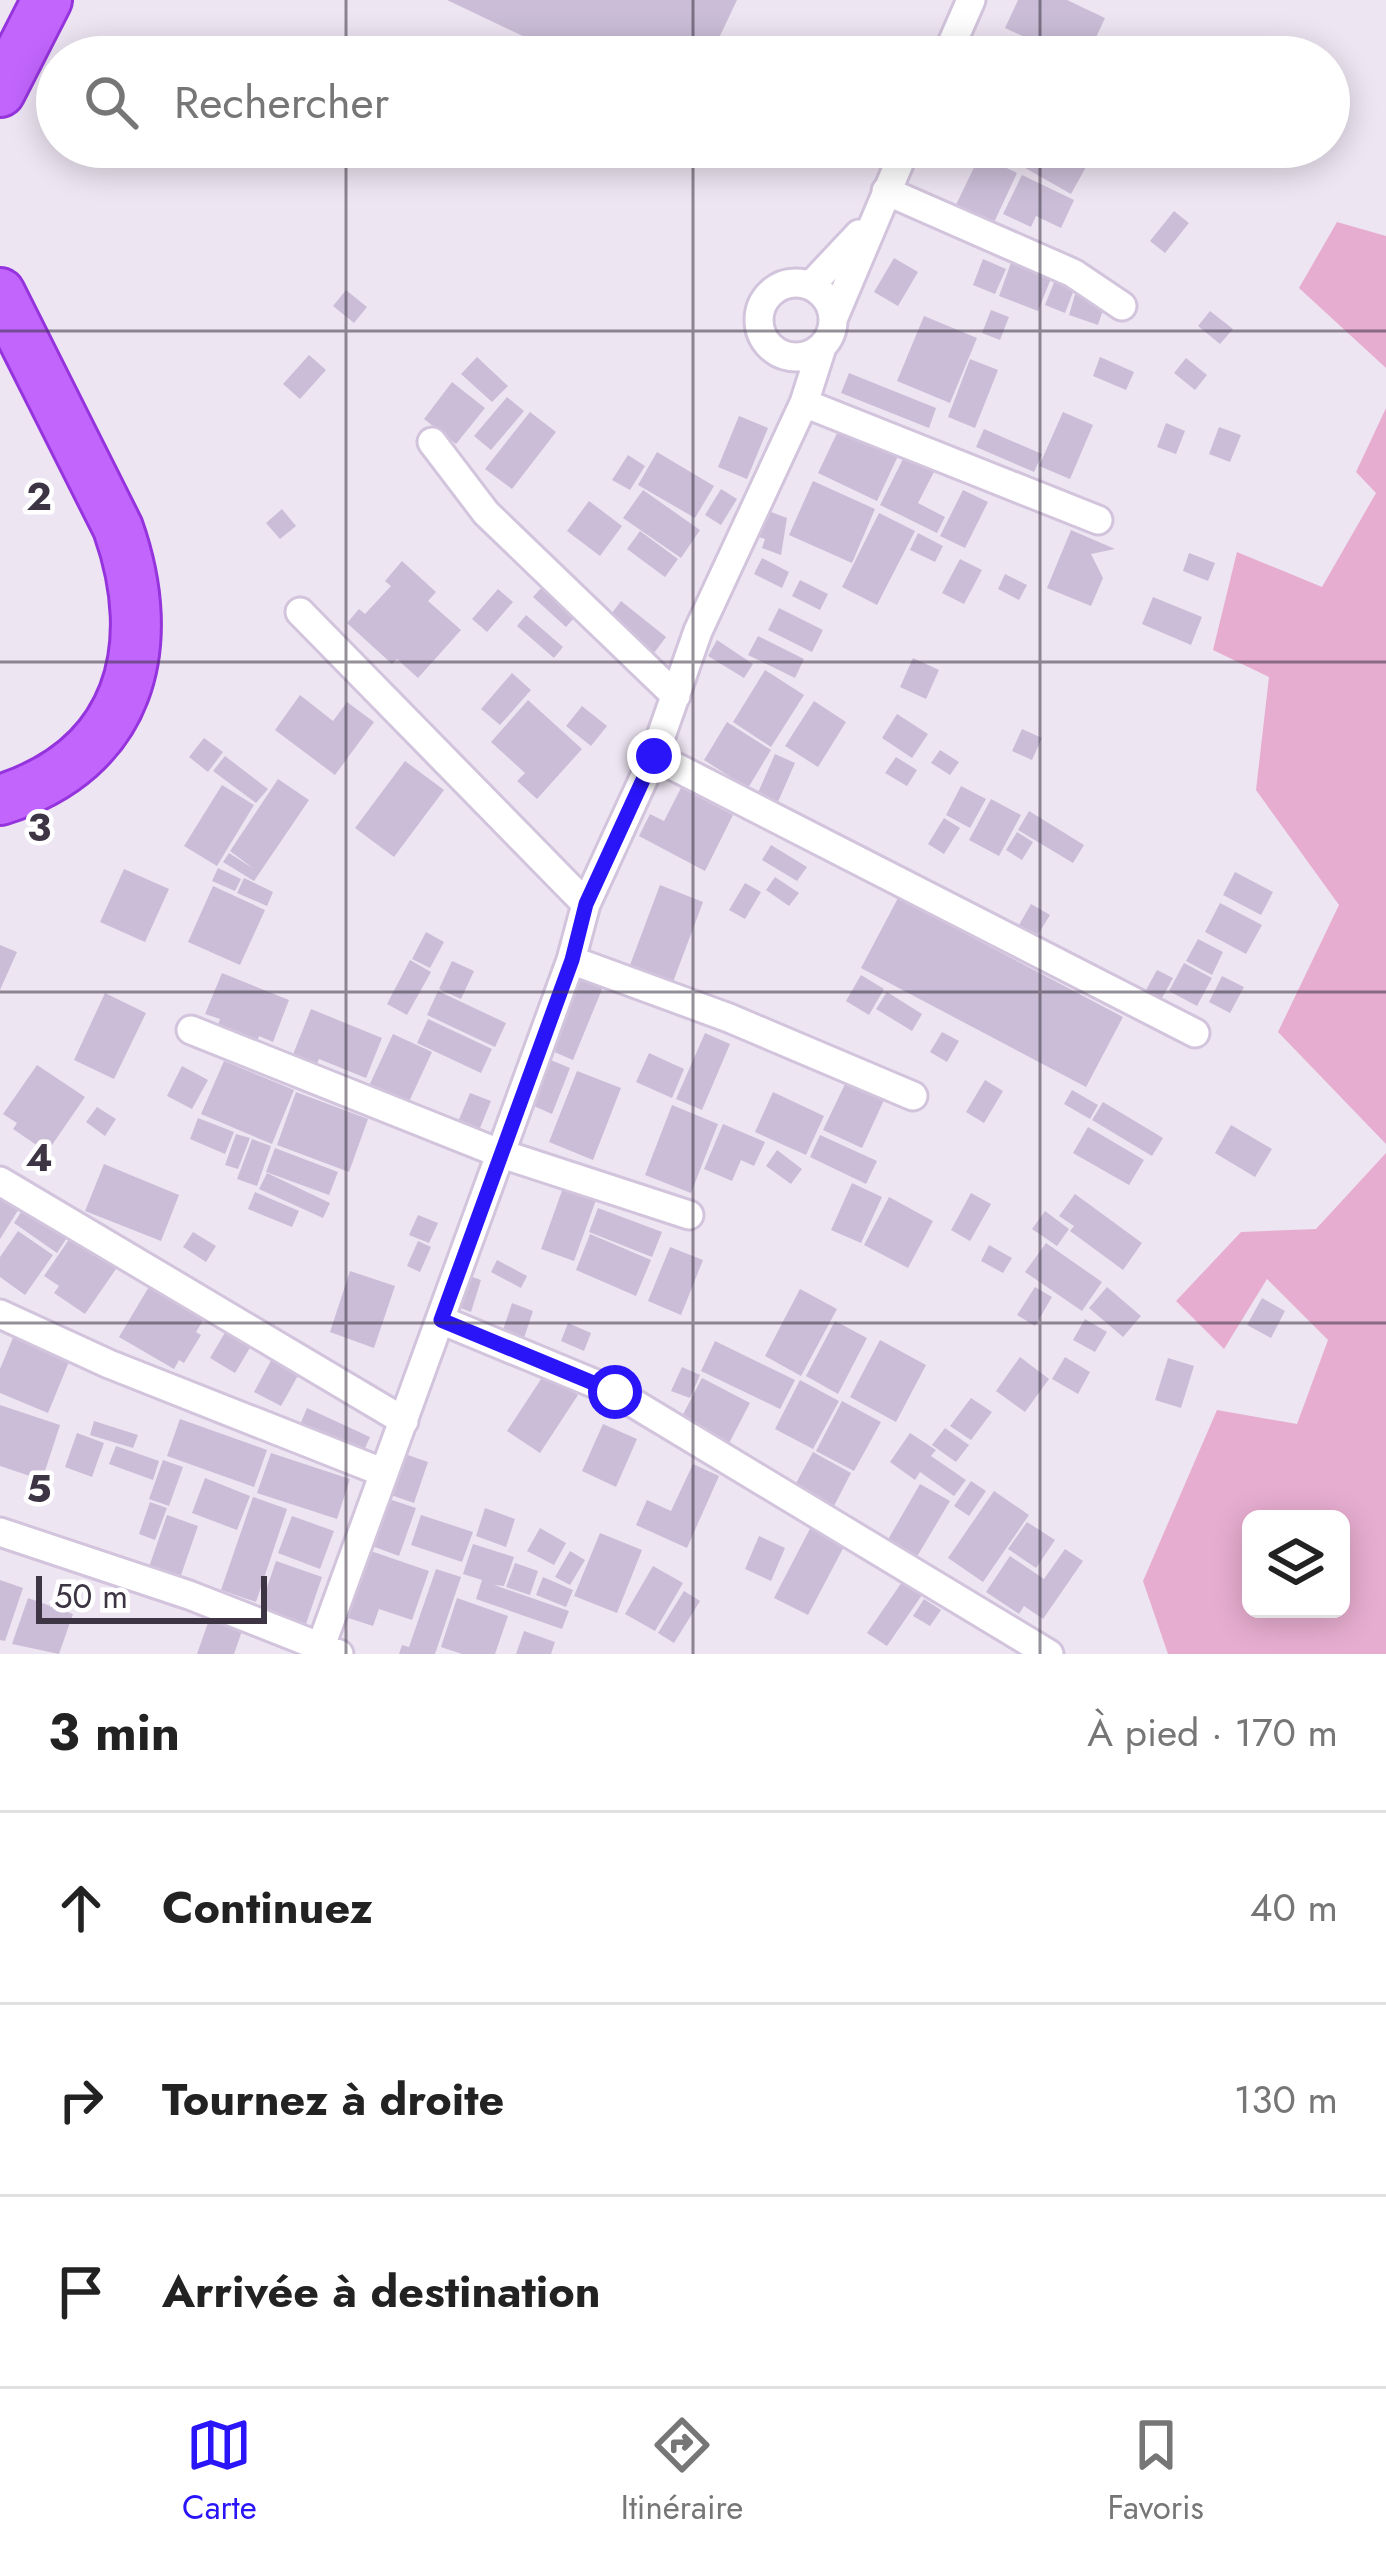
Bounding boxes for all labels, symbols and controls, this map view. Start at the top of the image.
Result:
search box [36,36,1350,168]
icon: search [78,69,144,135]
text: Rechercher [174,70,389,135]
text: 2 [26,468,52,525]
route end [627,729,681,783]
text: 3 [27,799,51,856]
text: 4 [25,1129,53,1186]
route start [588,1365,642,1419]
text: 5 [26,1460,52,1517]
map controls [1242,1510,1350,1618]
button: layers [1242,1510,1350,1618]
scale bar [36,1570,267,1623]
text: 50 m [54,1573,128,1620]
text: 3 min [48,1695,180,1769]
text: À pied · 170 m [1087,1704,1338,1761]
icon: ahead [48,1875,114,1941]
text: Continuez [162,1875,373,1940]
text: 40 m [1250,1879,1338,1936]
icon: right [48,2067,114,2133]
text: Tournez à droite [162,2067,504,2132]
text: 130 m [1234,2071,1338,2128]
icon: arrive [48,2259,114,2325]
text: Arrivée à destination [162,2259,601,2324]
tab: Carte [182,2412,257,2531]
tab: Itinéraire [621,2412,743,2531]
tab: Favoris [1107,2412,1204,2531]

